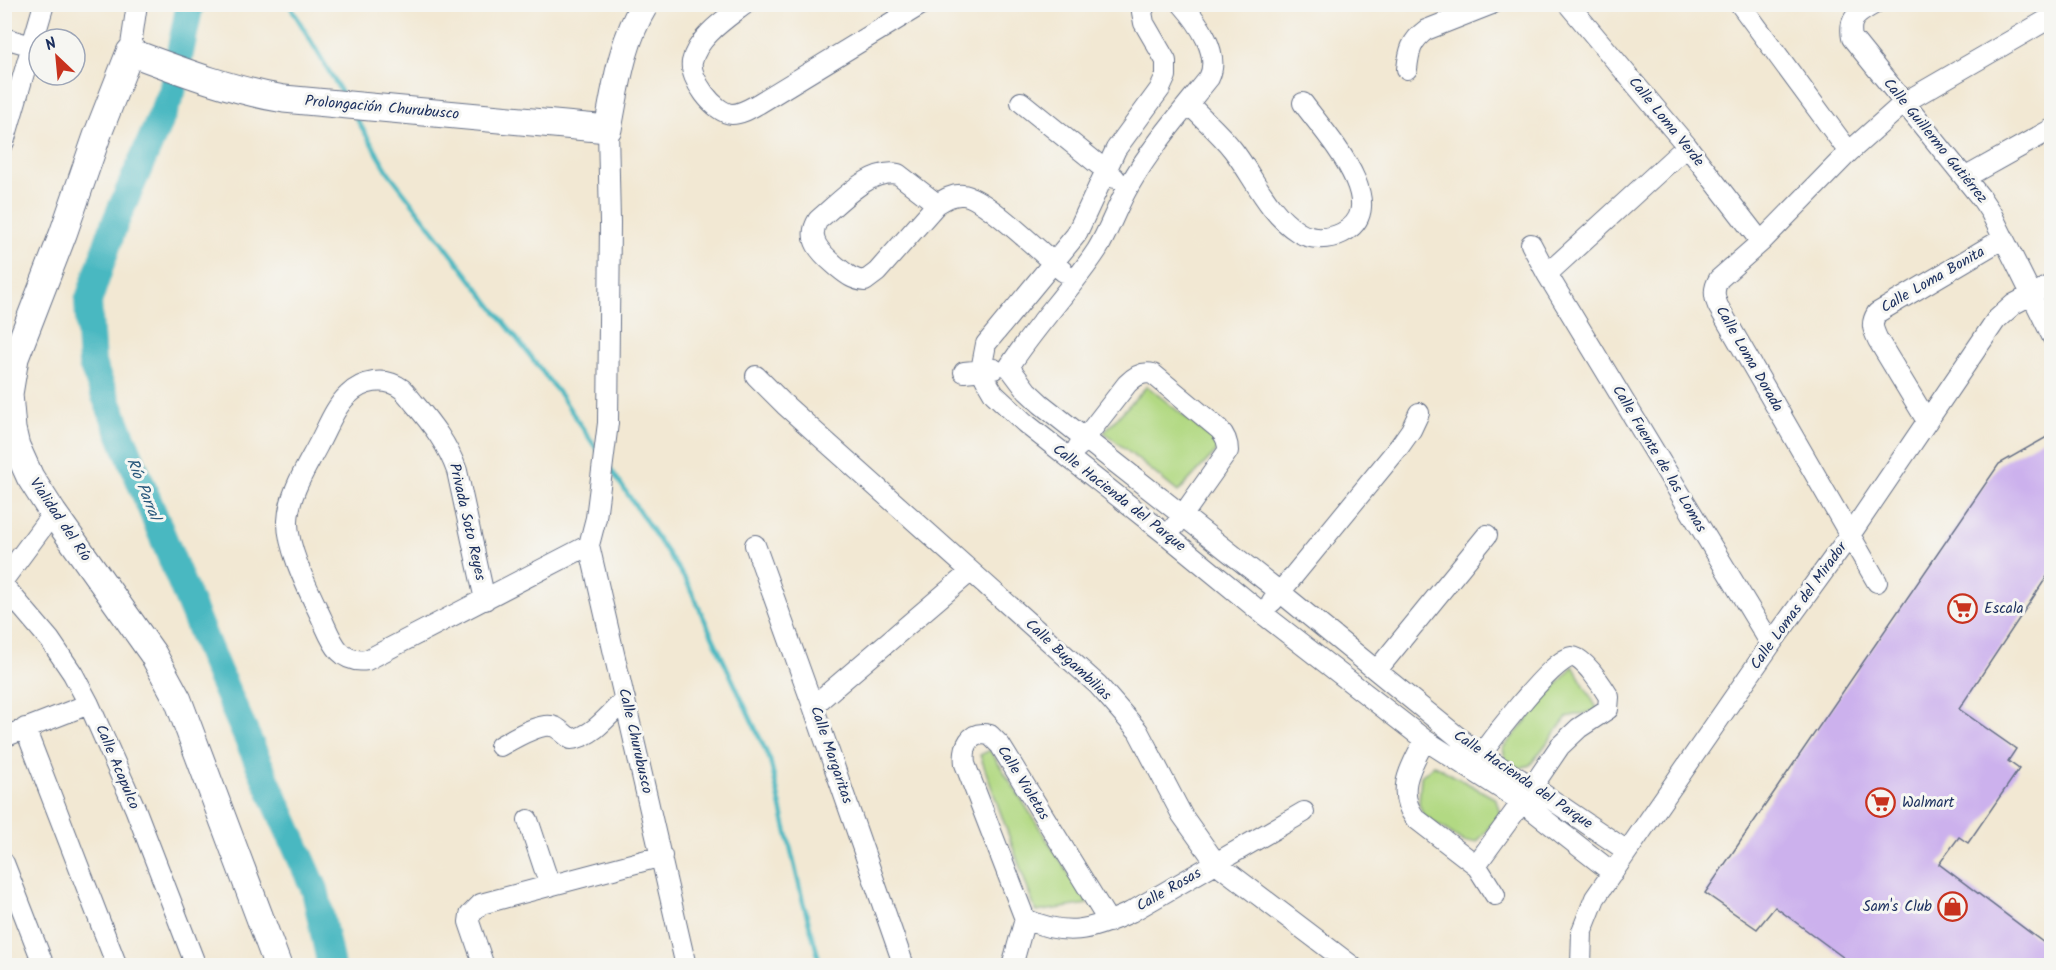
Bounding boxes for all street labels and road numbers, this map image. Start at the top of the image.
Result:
street label: Calle Loma Verde [1622,72,1710,173]
street label: Calle Guillermo Gutiérrez [1877,73,1994,209]
street label: Prolongación Churubusco [304,89,460,127]
street label: Calle Loma Bonita [1876,240,1990,320]
street label: Calle Loma Dorada [1709,301,1789,417]
street label: Calle Fuente de las Lomas [1605,381,1713,538]
street label: Calle Hacienda del Parque [1047,438,1191,558]
street label: Privada Soto Reyes [442,461,492,584]
street label: Vialidad del Río [23,473,97,567]
street label: Calle Lomas del Mirador [1744,536,1854,675]
street label: Calle Bugambilias [1019,613,1117,707]
street label: Calle Churubusco [611,686,659,796]
street label: Calle Margaritas [803,703,859,808]
street label: Calle Acapulco [88,721,146,814]
street label: Calle Hacienda del Parque [1448,724,1598,836]
street label: Calle Violetas [991,741,1056,826]
street label: Calle Rosas [1132,861,1206,918]

